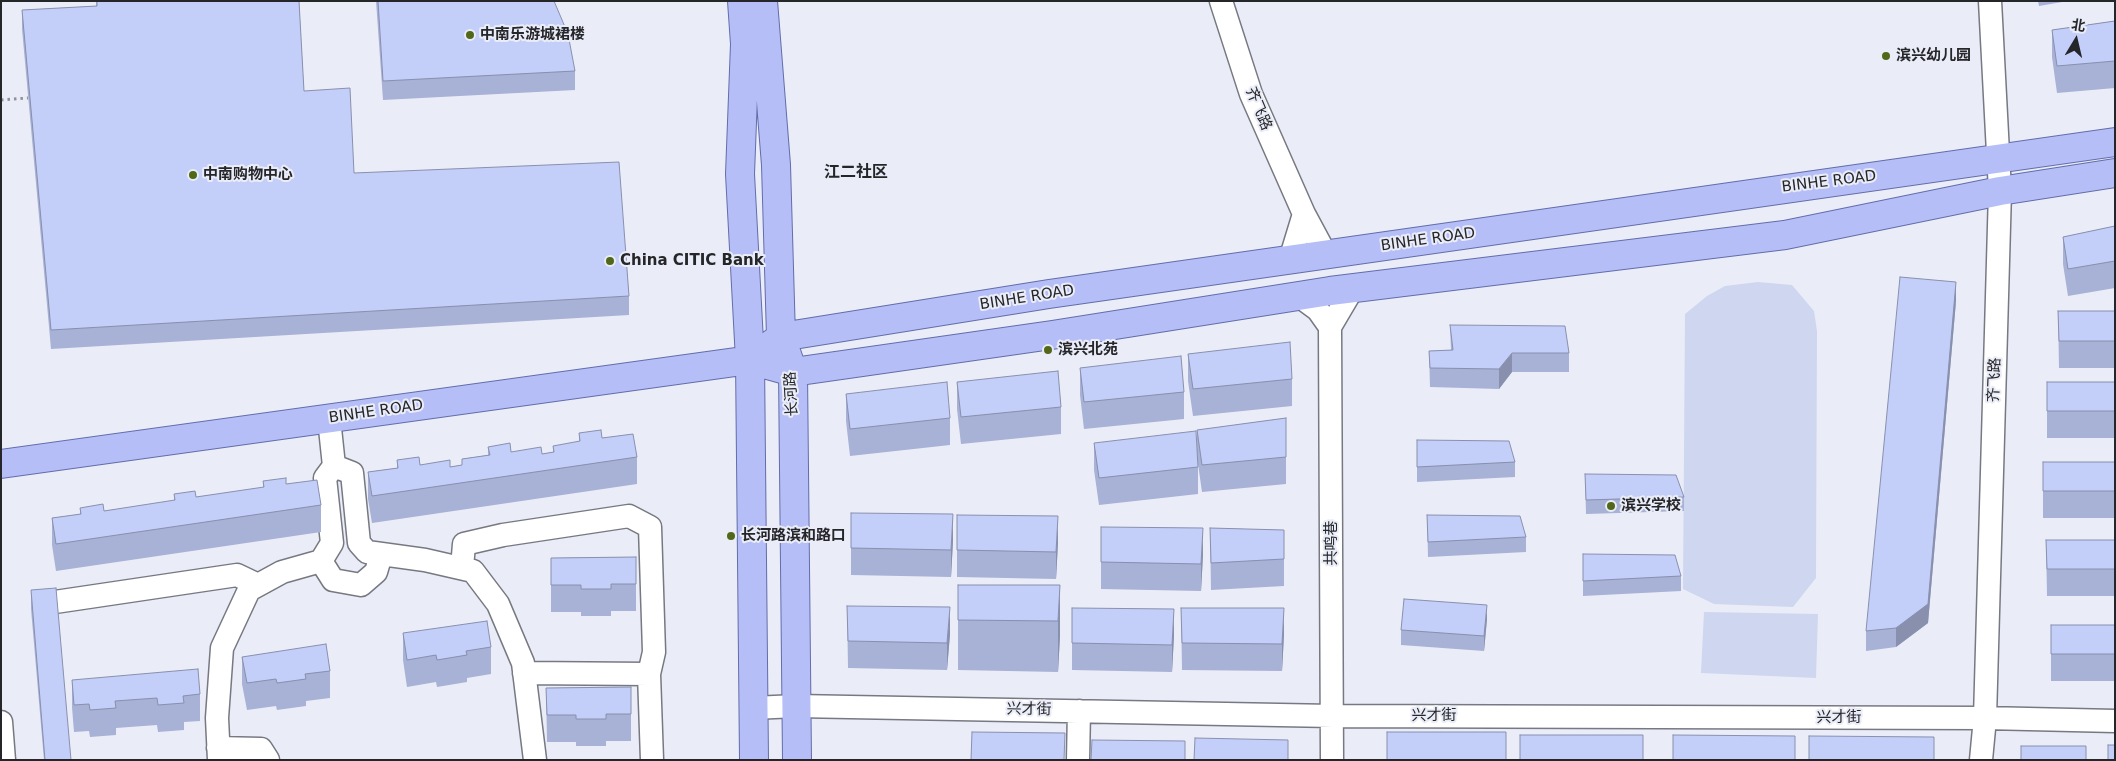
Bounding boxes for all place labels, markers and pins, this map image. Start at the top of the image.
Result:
place label: 中南乐游城裙楼 [480,26,585,44]
marker: 中南乐游城裙楼 [464,29,476,41]
place label: 滨兴幼儿园 [1896,47,1971,65]
marker: 滨兴幼儿园 [1880,50,1892,62]
place label: 中南购物中心 [203,166,293,184]
marker: 中南购物中心 [187,169,199,181]
place label: China CITIC Bank [620,252,764,270]
marker: China CITIC Bank [604,255,616,267]
place label: 滨兴北苑 [1058,341,1118,359]
marker: 滨兴北苑 [1042,344,1054,356]
place label: 滨兴学校 [1621,497,1681,515]
marker: 滨兴学校 [1605,500,1617,512]
place label: 长河路滨和路口 [741,527,846,545]
marker: 长河路滨和路口 [725,530,737,542]

